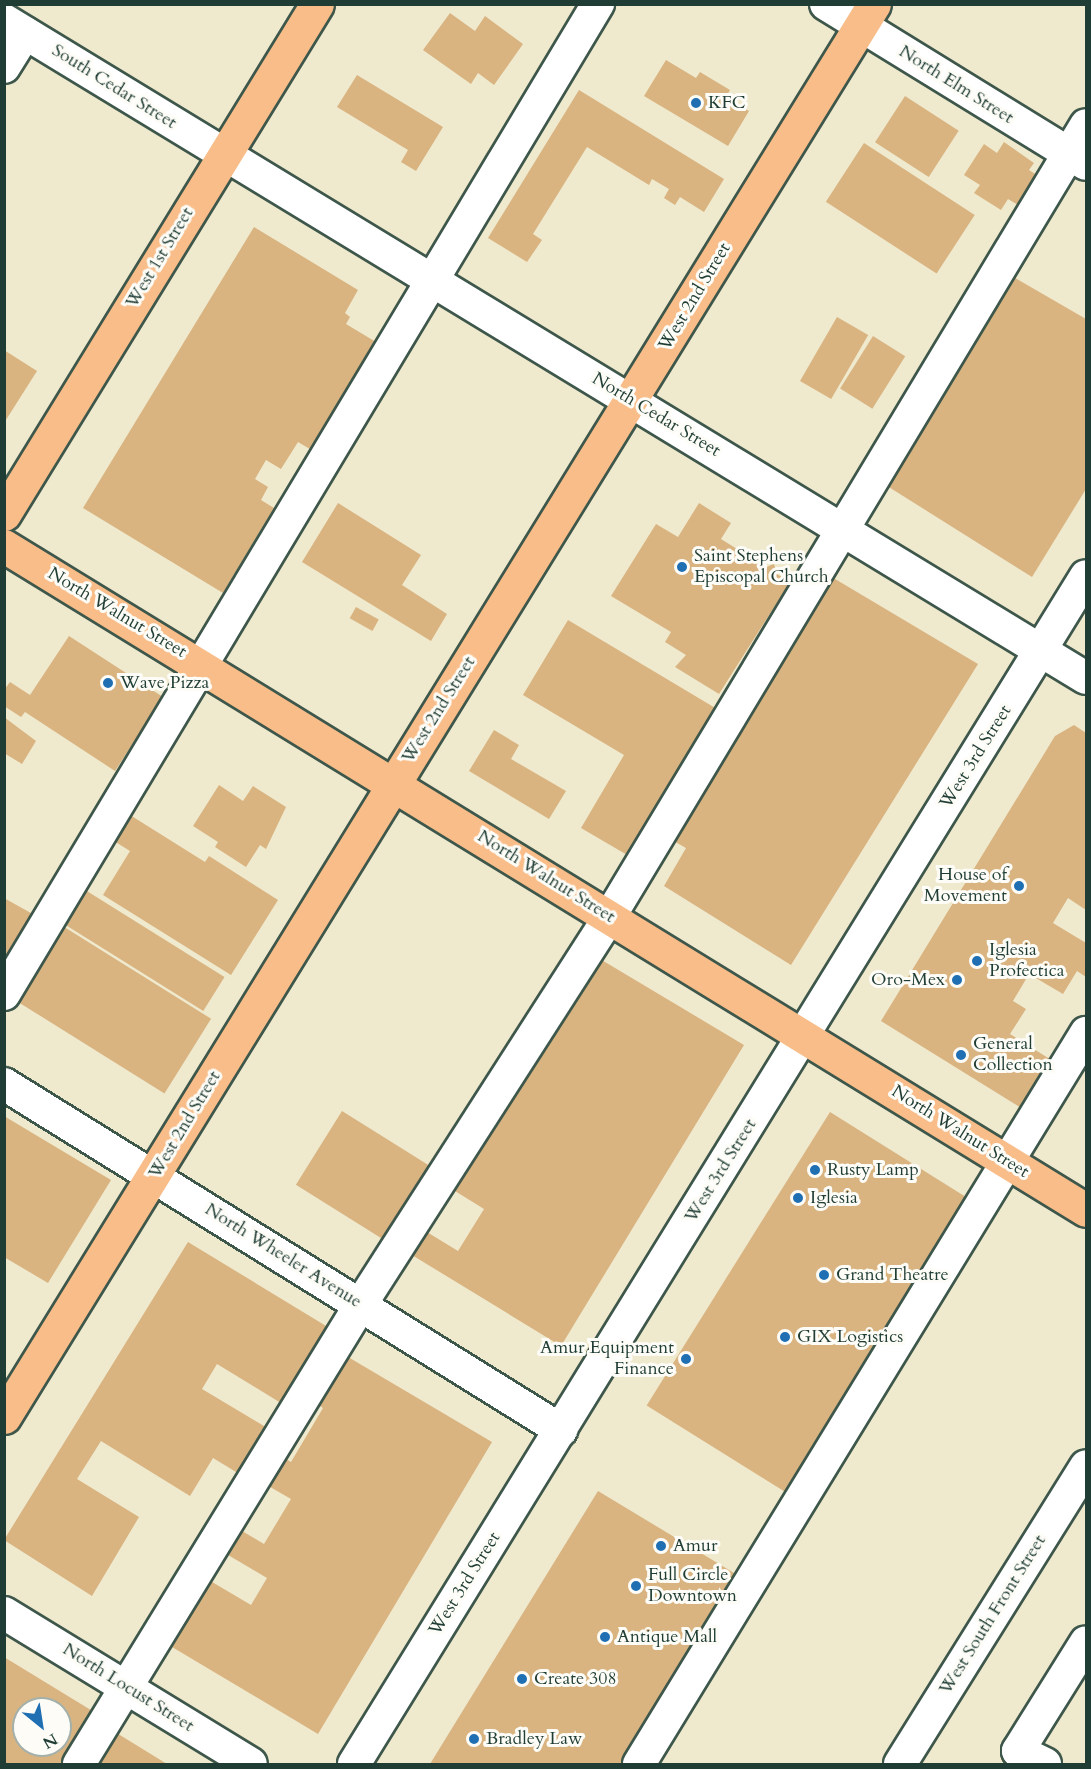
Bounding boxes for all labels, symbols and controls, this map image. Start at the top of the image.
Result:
street label: South Cedar Street [48,40,180,134]
street label: North Elm Street [895,41,1017,129]
place label: KFC [708,92,745,114]
marker: KFC [689,96,703,110]
street label: West 1st Street [121,204,199,312]
street label: West 2nd Street [654,239,736,355]
street label: North Cedar Street [588,368,724,462]
place label: Saint Stephens Episcopal Church [694,546,829,588]
marker: Saint Stephens Episcopal Church [675,560,689,574]
street label: North Walnut Street [44,563,190,663]
street label: West 2nd Street [398,653,480,767]
place label: Wave Pizza [120,672,209,694]
marker: Wave Pizza [101,676,115,690]
street label: West 3rd Street [936,701,1016,813]
street label: North Walnut Street [473,826,619,928]
place label: House of Movement [924,865,1007,908]
marker: House of Movement [1012,879,1026,893]
place label: Iglesia Profectica [989,940,1065,982]
marker: Iglesia Profectica [970,954,984,968]
place label: Oro-Mex [871,969,945,991]
marker: Oro-Mex [950,973,964,987]
place label: General Collection [973,1034,1053,1076]
marker: General Collection [954,1048,968,1062]
street label: West 2nd Street [144,1067,226,1183]
street label: North Walnut Street [887,1081,1033,1183]
street label: West 3rd Street [681,1115,761,1227]
place label: Rusty Lamp [827,1159,919,1181]
marker: Rusty Lamp [808,1163,822,1177]
place label: Iglesia [810,1187,858,1209]
marker: Iglesia [791,1191,805,1205]
street label: North Wheeler Avenue [201,1199,365,1313]
place label: Grand Theatre [836,1264,949,1286]
marker: Grand Theatre [817,1268,831,1282]
place label: GIX Logistics [797,1326,903,1348]
marker: GIX Logistics [778,1330,792,1344]
place label: Amur Equipment Finance [540,1338,674,1380]
marker: Amur Equipment Finance [679,1352,693,1366]
street label: West 3rd Street [425,1528,505,1640]
street label: West South Front Street [935,1531,1051,1699]
place label: Amur [673,1535,717,1557]
marker: Amur [654,1539,668,1553]
place label: Full Circle Downtown [648,1565,737,1608]
marker: Full Circle Downtown [629,1579,643,1593]
place label: Antique Mall [617,1626,717,1648]
marker: Antique Mall [598,1630,612,1644]
street label: North Locust Street [58,1639,198,1737]
place label: Create 308 [534,1668,617,1690]
marker: Create 308 [515,1672,529,1686]
north arrow [12,1697,72,1757]
text: N [38,1728,62,1754]
place label: Bradley Law [486,1728,582,1750]
marker: Bradley Law [467,1732,481,1746]

